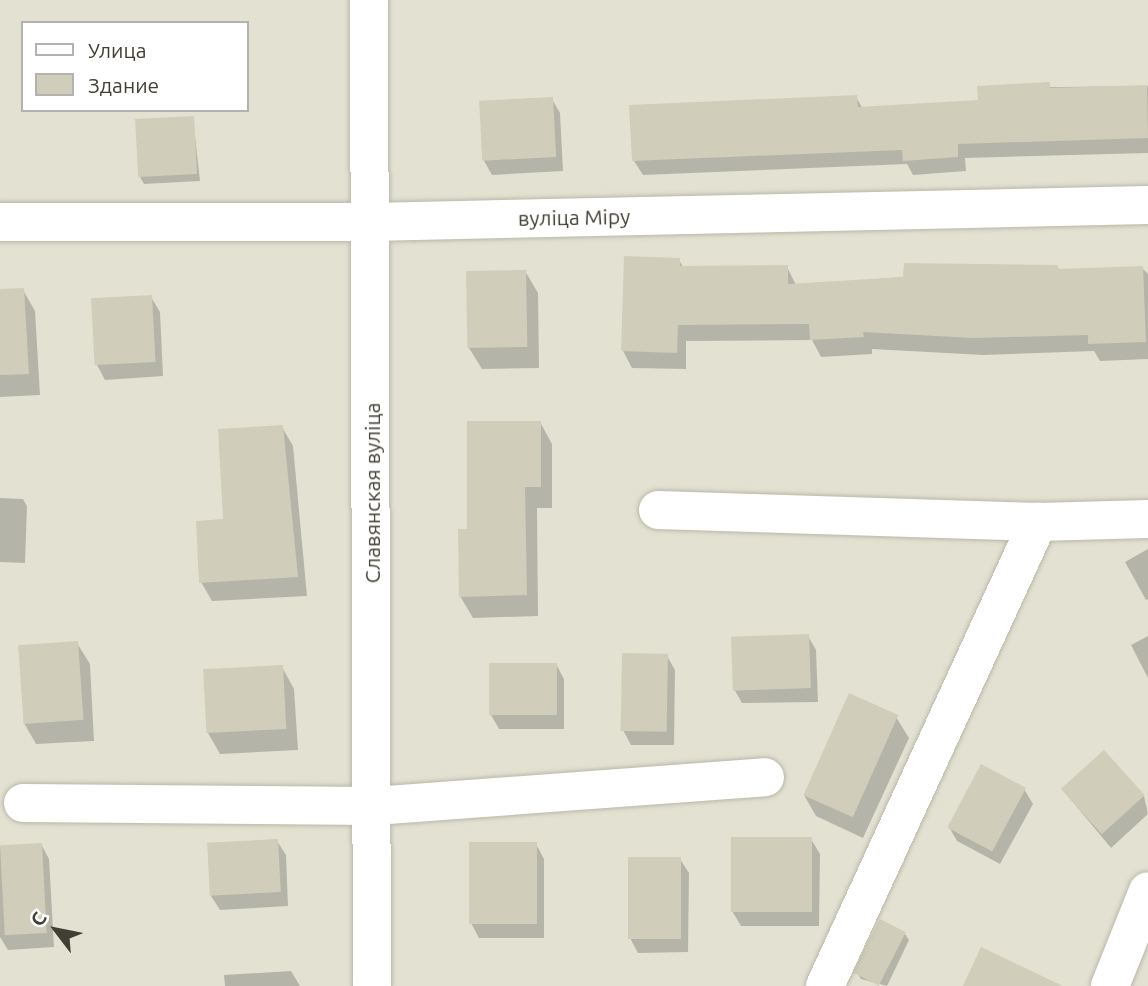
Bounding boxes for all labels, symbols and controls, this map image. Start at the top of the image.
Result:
legend [21,21,248,112]
text: Улица [88,38,146,62]
text: Здание [88,73,159,97]
street label: вуліца Міру [518,203,630,231]
street label: Славянская вуліца [359,403,385,583]
north arrow [21,895,91,965]
text: С [26,908,51,930]

